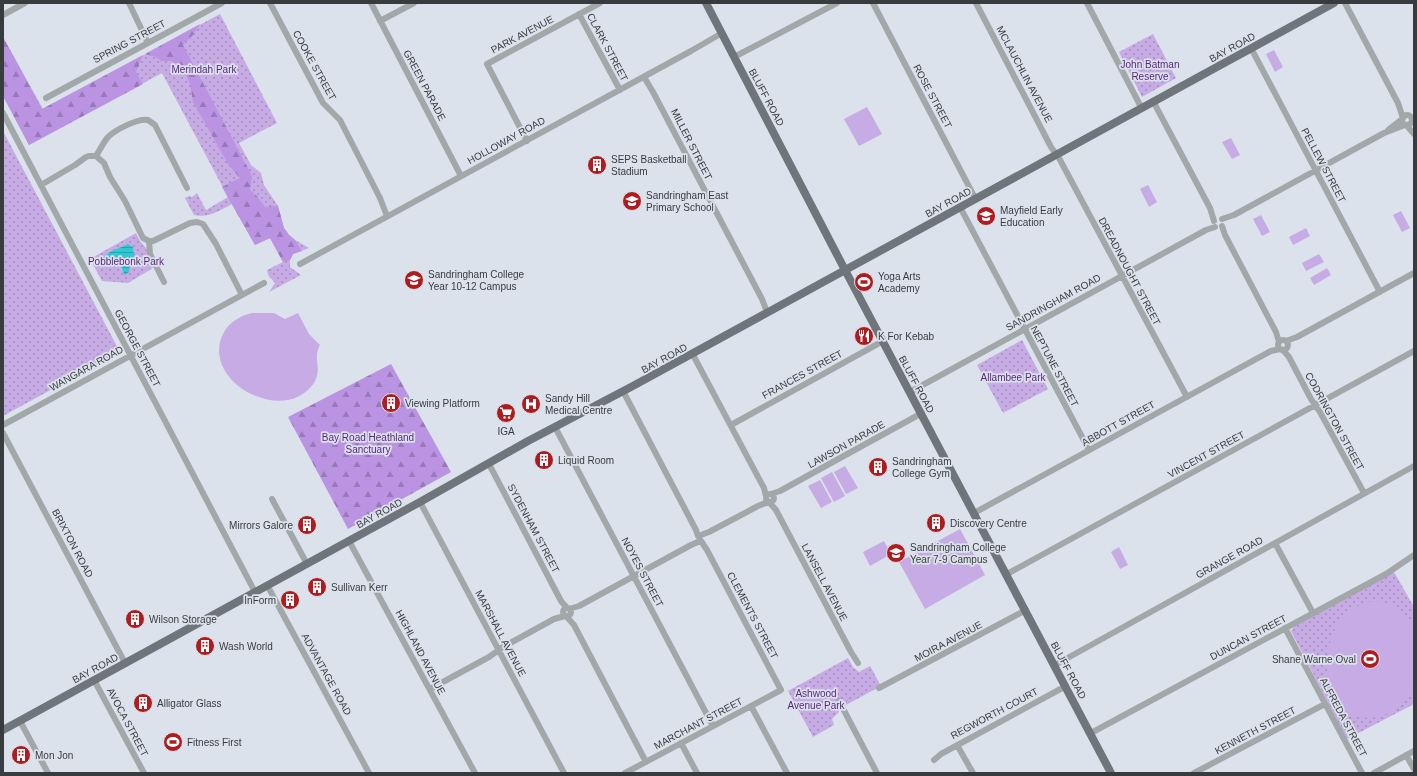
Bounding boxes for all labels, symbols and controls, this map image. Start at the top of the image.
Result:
street label: CLARK STREET [585,11,630,83]
street label: PARK AVENUE [489,13,556,56]
street label: SPRING STREET [91,18,167,65]
street label: MCLAUCHLIN AVENUE [994,24,1055,125]
street label: COOKE STREET [291,28,338,102]
street label: BAY ROAD [1207,30,1257,65]
street label: GREEN PARADE [401,48,448,123]
park label: John Batman Reserve [1121,59,1179,82]
street label: ROSE STREET [911,62,954,130]
park label: Merindah Park [171,64,238,75]
street label: BLUFF ROAD [747,67,786,128]
street label: MILLER STREET [669,107,714,182]
street label: HOLLOWAY ROAD [466,115,547,166]
street label: PELLEW STREET [1299,126,1348,204]
building icon: SEPS Basketball Stadium [586,154,608,176]
place label: SEPS Basketball Stadium [611,154,687,177]
street label: BAY ROAD [923,185,973,220]
school or university icon: Sandringham East Primary School [621,190,643,212]
place label: Sandringham East Primary School [646,190,728,213]
school or university icon: Mayfield Early Education [975,205,997,227]
place label: Mayfield Early Education [1000,205,1063,228]
street label: DREADNOUGHT STREET [1096,216,1163,327]
park label: Pobblebonk Park [88,256,165,267]
school or university icon: Sandringham College Year 10-12 Campus [403,269,425,291]
place label: Sandringham College Year 10-12 Campus [428,269,525,292]
sports icon: Yoga Arts Academy [853,271,875,293]
place label: Yoga Arts Academy [878,271,920,294]
street label: SANDRINGHAM ROAD [1004,272,1103,333]
street label: GEORGE STREET [112,308,163,389]
street label: NEPTUNE STREET [1029,324,1081,409]
restaurant icon: K For Kebab [853,325,875,347]
place label: K For Kebab [878,331,935,342]
street label: BAY ROAD [639,341,689,376]
street label: WANGARA ROAD [48,344,125,393]
street label: FRANCES STREET [760,348,844,401]
street label: BLUFF ROAD [897,354,936,415]
street label: CODRINGTON STREET [1303,370,1366,472]
park label: Allambee Park [980,372,1047,383]
building icon: Viewing Platform [380,392,402,414]
hospital icon: Sandy Hill Medical Centre [520,393,542,415]
place label: Sandy Hill Medical Centre [545,393,613,416]
place label: Viewing Platform [405,398,480,409]
street label: ABBOTT STREET [1080,399,1157,448]
supermarket icon: IGA [495,402,517,424]
street label: LAWSON PARADE [806,419,887,470]
place label: IGA [497,426,515,437]
street label: VINCENT STREET [1166,429,1246,480]
park label: Bay Road Heathland Sanctuary [322,432,414,455]
building icon: Liquid Room [533,449,555,471]
place label: Liquid Room [558,455,614,466]
building icon: Sandringham College Gym [867,456,889,478]
place label: Sandringham College Gym [892,456,951,479]
street label: SYDENHAM STREET [505,482,562,574]
street label: BAY ROAD [354,496,404,531]
street label: BRIXTON ROAD [50,507,95,579]
building icon: Discovery Centre [925,512,947,534]
building icon: Mirrors Galore [296,514,318,536]
place label: Discovery Centre [950,518,1027,529]
place label: Mirrors Galore [229,520,293,531]
street label: GRANGE ROAD [1194,534,1265,580]
street label: NOYES STREET [620,536,666,609]
street label: LANSELL AVENUE [799,542,850,623]
school or university icon: Sandringham College Year 7-9 Campus [885,542,907,564]
place label: Sandringham College Year 7-9 Campus [910,542,1007,565]
street label: CLEMENTS STREET [725,570,780,661]
building icon: Sullivan Kerr [306,576,328,598]
place label: Sullivan Kerr [331,582,388,593]
street label: MARSHALL AVENUE [473,588,528,679]
building icon: InForm [279,589,301,611]
place label: InForm [244,595,276,606]
building icon: Wilson Storage [124,608,146,630]
street label: HIGHLAND AVENUE [394,608,448,697]
street label: DUNCAN STREET [1208,613,1288,662]
place label: Wilson Storage [149,614,217,625]
street label: MOIRA AVENUE [913,619,984,664]
street label: ADVANTAGE ROAD [299,631,354,717]
building icon: Wash World [194,635,216,657]
street label: BLUFF ROAD [1049,640,1088,701]
place label: Wash World [219,641,273,652]
sports icon: Shane Warne Oval [1359,648,1381,670]
street label: BAY ROAD [70,651,120,686]
place label: Shane Warne Oval [1272,654,1356,665]
street label: ALFREDA STREET [1318,676,1369,759]
street label: AVOCA STREET [105,686,150,758]
street label: REGWORTH COURT [949,686,1040,741]
park label: Ashwood Avenue Park [787,688,846,711]
building icon: Alligator Glass [132,692,154,714]
street label: MARCHANT STREET [652,695,744,751]
place label: Alligator Glass [157,698,221,709]
street label: KENNETH STREET [1213,704,1298,756]
sports icon: Fitness First [162,731,184,753]
place label: Fitness First [187,737,242,748]
building icon: Mon Jon [10,744,32,766]
place label: Mon Jon [35,750,73,761]

